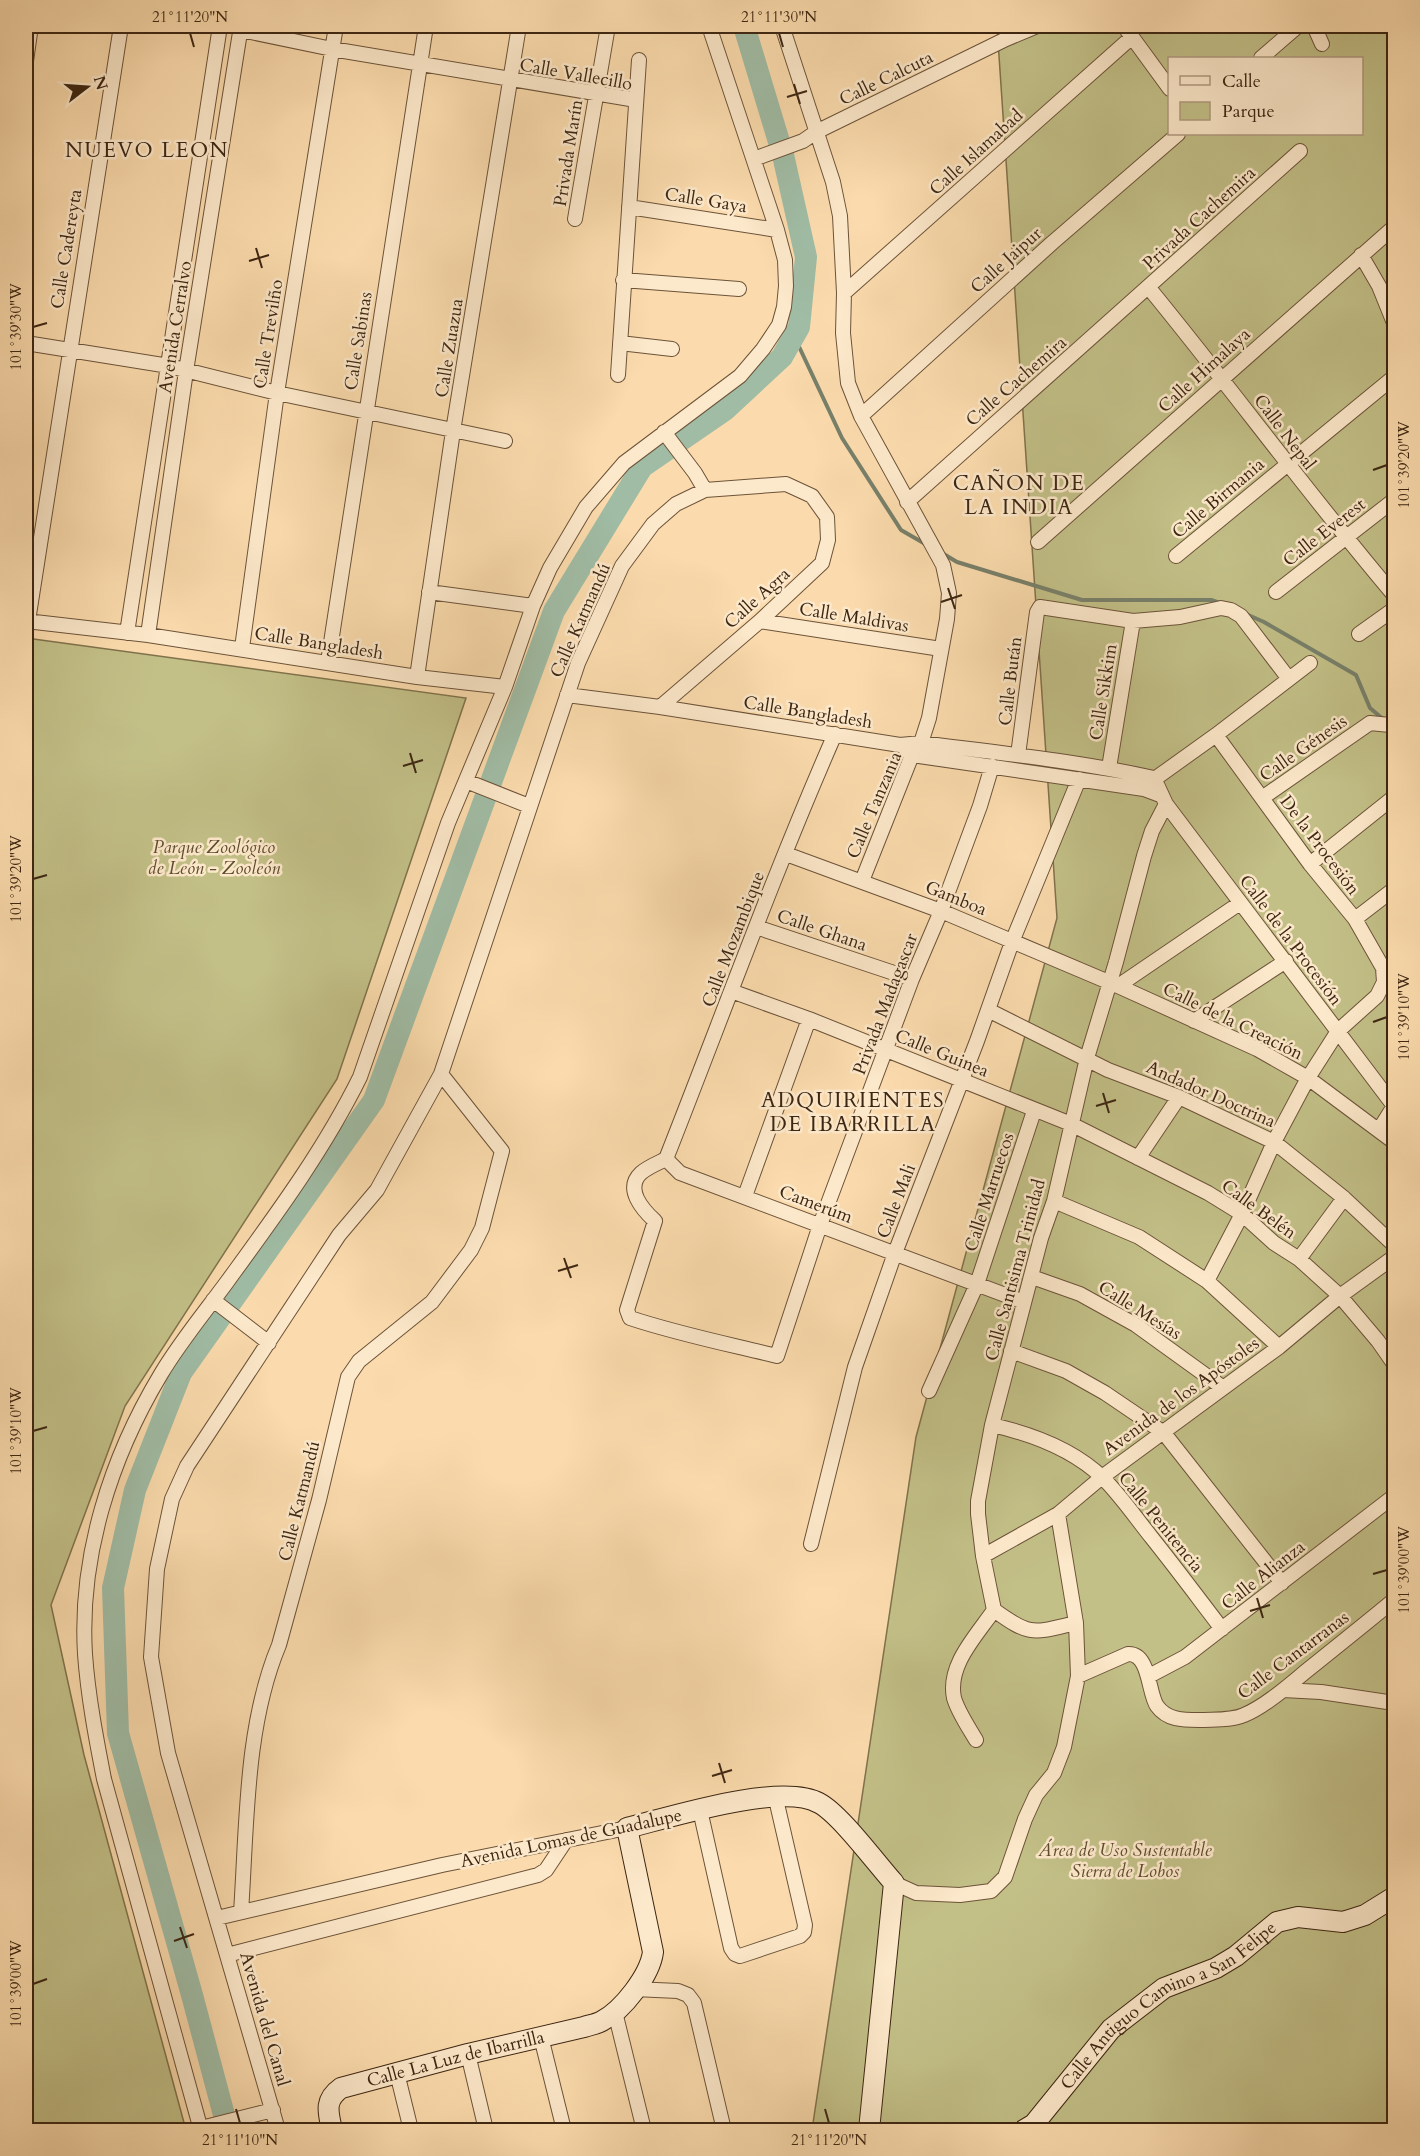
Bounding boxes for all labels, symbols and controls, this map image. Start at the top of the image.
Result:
text: 21°11'20"N [152,7,228,27]
text: 21°11'30"N [741,7,817,27]
street label: Calle Calcuta [835,45,937,112]
street label: Calle Vallecillo [518,52,635,97]
north arrow [57,57,117,117]
legend [1168,57,1363,135]
text: Calle [1222,69,1261,94]
text: N [88,73,113,93]
street label: Privada Marín [548,97,589,208]
text: Parque [1222,99,1275,124]
street label: Calle Islamabad [924,103,1029,201]
district label: NUEVO LEON [65,136,229,165]
street label: Privada Cachemira [1138,161,1261,276]
street label: Calle Gaya [663,182,749,219]
street label: Calle Cadereyta [45,187,88,311]
street label: Calle Jaipur [965,221,1048,299]
street label: Avenida Cerralvo [153,259,198,395]
street label: Calle Trevilño [248,277,290,391]
text: 101°39'30"W [6,283,26,371]
street label: Calle Sabinas [338,290,379,392]
street label: Calle Zuazua [429,297,470,399]
street label: Calle Himalaya [1153,322,1256,419]
street label: Calle Cachemira [961,330,1072,432]
street label: Calle Nepal [1248,389,1322,476]
text: 101°39'20"W [1394,421,1414,509]
street label: Calle Birmania [1167,452,1270,544]
district label: CAÑON DE LA INDIA [953,468,1085,522]
street label: Calle Everest [1278,492,1371,573]
street label: Calle Katmandú [544,559,617,682]
street label: Calle Agra [719,562,796,635]
street label: Calle Maldivas [797,596,910,638]
street label: Calle Bangladesh [253,621,385,666]
street label: Calle Bután [993,634,1028,727]
street label: Calle Sikkim [1084,641,1124,742]
street label: Calle Bangladesh [742,690,874,735]
street label: Calle Génesis [1254,709,1352,788]
street label: Calle Tanzania [841,748,908,862]
street label: De la Procesión [1274,790,1366,901]
text: 101°39'20"W [6,835,26,923]
park label: Parque Zoológico de León - Zooleón [148,835,280,881]
street label: Calle Mozambique [696,868,771,1011]
street label: Calle de la Procesión [1233,870,1349,1011]
street label: Gamboa [921,875,991,922]
street label: Calle Ghana [774,903,870,958]
street label: Privada Madagascar [847,929,924,1079]
text: 101°39'10"W [1394,973,1414,1061]
street label: Calle de la Creación [1159,977,1308,1067]
street label: Calle Guinea [891,1023,993,1084]
street label: Andador Doctrina [1142,1055,1280,1134]
district label: ADQUIRIENTES DE IBARRILLA [761,1086,945,1139]
street label: Calle Marruecos [958,1130,1020,1255]
street label: Calle Mali [871,1160,922,1242]
street label: Calle Belén [1216,1174,1302,1246]
street label: Calle Santisima Trinidad [979,1176,1052,1364]
street label: Camerúm [776,1179,857,1230]
street label: Calle Mesías [1093,1275,1186,1346]
street label: Avenida de los Apóstoles [1098,1331,1265,1462]
text: 101°39'10"W [6,1387,26,1475]
street label: Calle Katmandú [272,1438,327,1564]
street label: Calle Penitencia [1112,1467,1209,1578]
text: 101°39'00"W [1394,1526,1414,1614]
street label: Calle Alianza [1216,1535,1311,1616]
street label: Calle Cantarranas [1232,1605,1354,1706]
street label: Avenida Lomas de Guadalupe [458,1803,684,1874]
park label: Área de Uso Sustentable Sierra de Lobos [1037,1838,1213,1884]
street label: Calle Antiguo Camino a San Felipe [1055,1916,1282,2095]
text: 101°39'00"W [6,1940,26,2028]
street label: Avenida del Canal [233,1949,296,2090]
street label: Calle La Luz de Ibarrilla [364,2025,547,2094]
text: 21°11'10"N [202,2130,278,2150]
text: 21°11'20"N [791,2130,867,2150]

